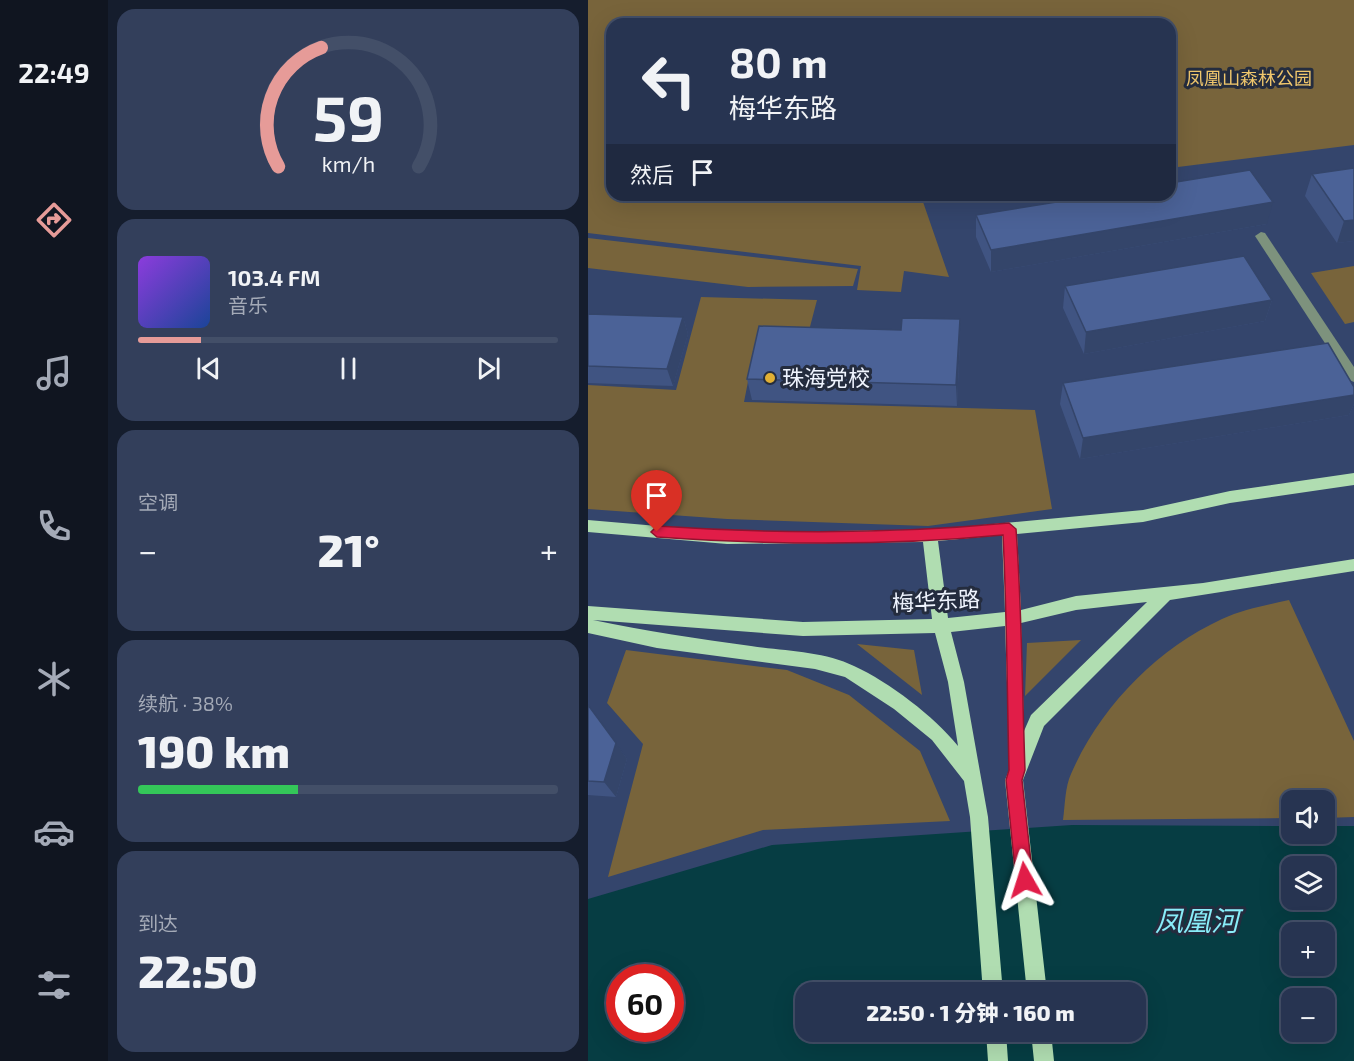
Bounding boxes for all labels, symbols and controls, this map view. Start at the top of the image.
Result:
text: 80 m [729,36,828,86]
icon: left [630,42,708,120]
text: 22:49 [18,56,90,88]
park label: 凤凰山森林公园 [1186,67,1312,89]
text: 59 [312,79,384,154]
text: 梅华东路 [729,91,837,123]
text: km/h [321,151,375,176]
icon: arrive [686,156,719,189]
text: 然后 [630,161,674,187]
icon: directions [33,199,75,241]
text: 103.4 FM [228,264,320,290]
text: 音乐 [228,293,268,317]
icon: music [33,352,75,394]
icon: previous [192,352,225,385]
icon: pause [332,352,365,385]
icon: next [472,352,505,385]
place label: 珠海党校 [782,364,870,390]
marker: 珠海党校 [763,371,777,385]
pin [631,470,682,532]
icon: arrive [640,479,673,512]
text: 空调 [138,490,178,514]
icon: phone [33,505,75,547]
text: 21° [318,522,380,576]
text: − [138,530,157,570]
text: + [540,530,558,570]
street label: 梅华东路 [891,585,981,615]
icon: climate [33,658,75,700]
text: 续航 · 38% [138,691,233,715]
text: 190 km [138,723,290,777]
map controls [1281,790,1335,1042]
button: sound [1281,790,1335,844]
icon: car [33,811,75,853]
position arrow [993,848,1057,912]
button: layers [1281,856,1335,910]
water label: 凤凰河 [1155,903,1244,937]
text: 到达 [138,911,178,935]
button: + [1281,922,1335,976]
text: 22:50 [138,943,258,997]
icon: filters [33,964,75,1006]
speed limit sign: 60 [606,964,684,1042]
button: − [1281,988,1335,1042]
text: 22:50 · 1 分钟 · 160 m [866,999,1075,1025]

